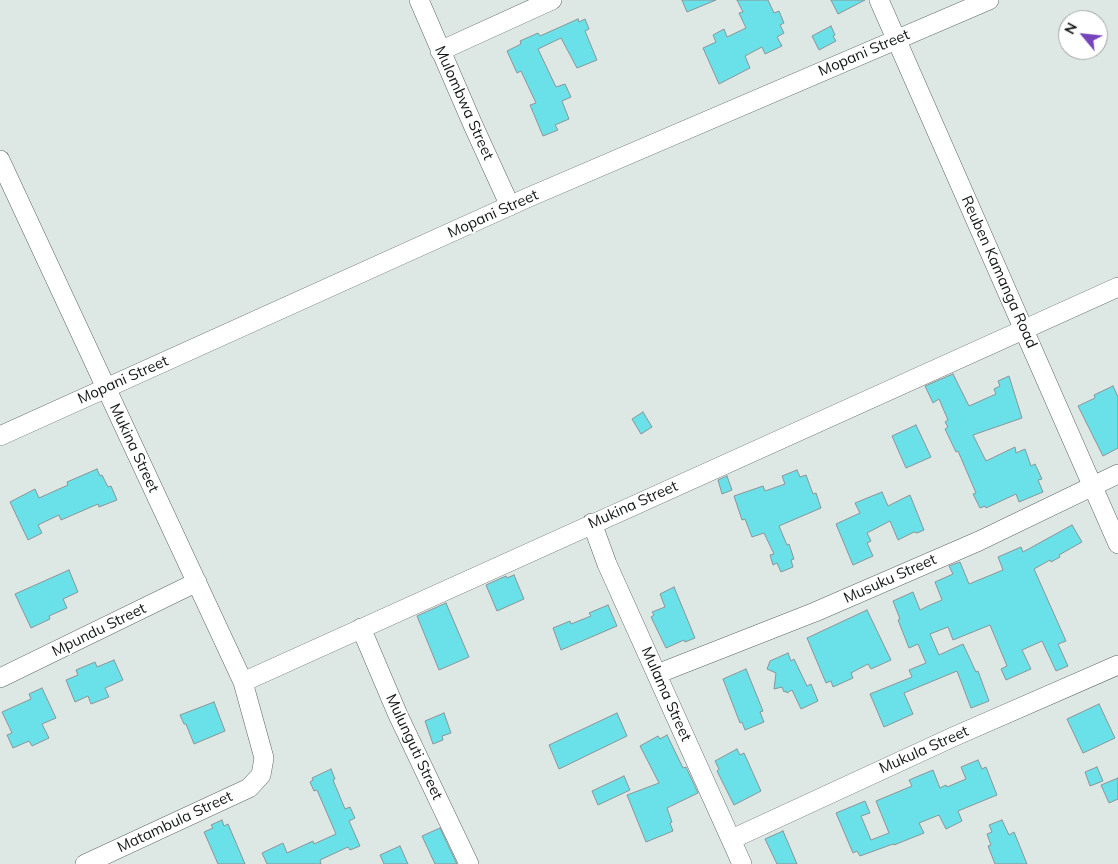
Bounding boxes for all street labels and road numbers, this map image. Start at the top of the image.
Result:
street label: Mopani Street [816,26,912,80]
street label: Mulombwa Street [431,43,497,163]
street label: Mopani Street [445,186,541,242]
street label: Reuben Kamanga Road [957,193,1041,351]
street label: Mopani Street [75,352,171,408]
street label: Mukina Street [106,401,162,495]
street label: Mukina Street [585,477,681,533]
street label: Musuku Street [841,551,939,607]
street label: Mpundu Street [49,599,149,661]
street label: Mulama Street [637,644,695,744]
street label: Mulunguti Street [382,691,446,803]
street label: Mukula Street [877,722,971,778]
street label: Matambula Street [115,787,235,857]

